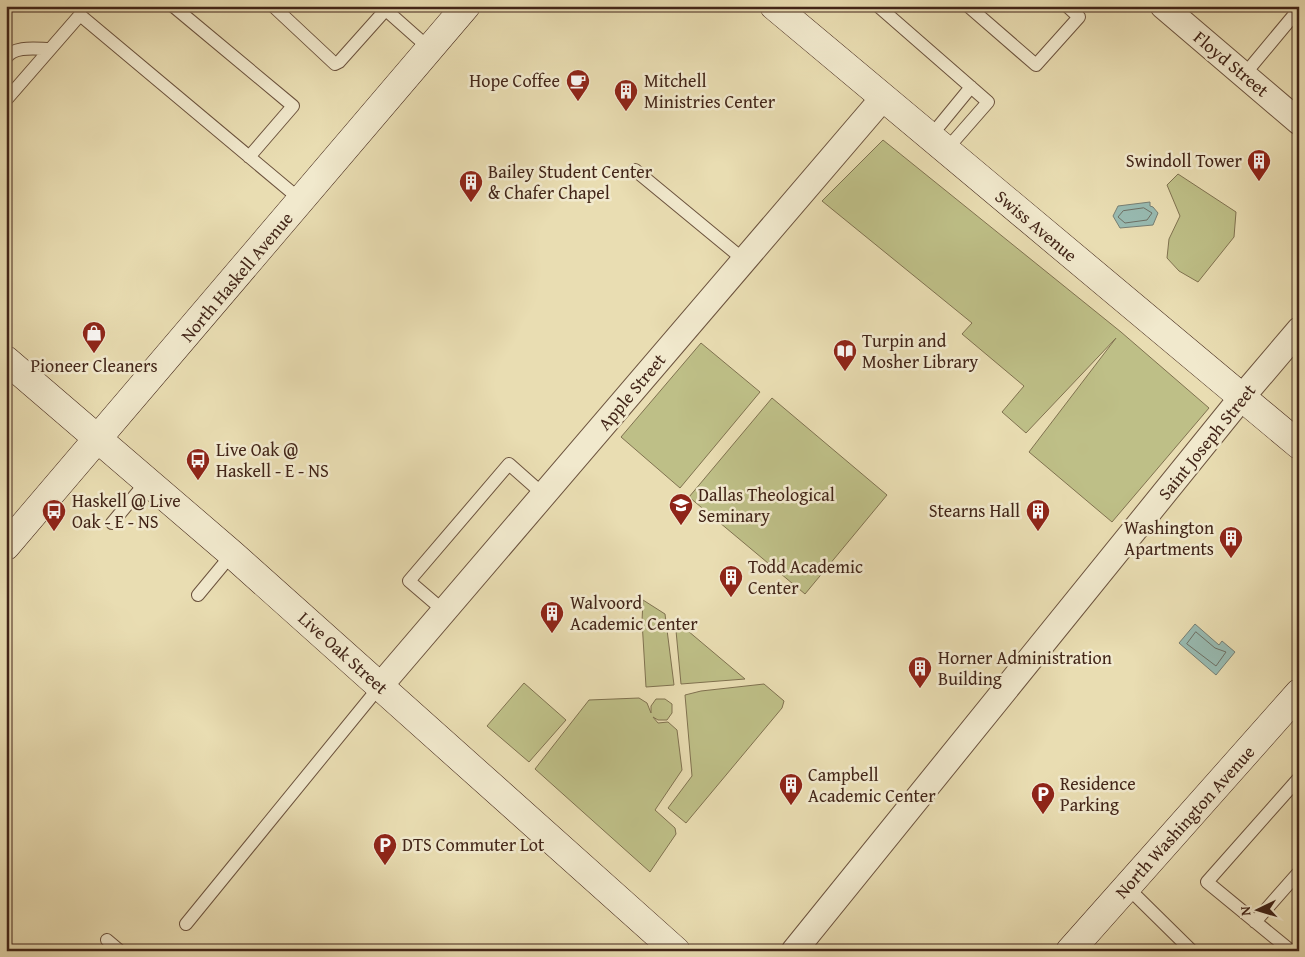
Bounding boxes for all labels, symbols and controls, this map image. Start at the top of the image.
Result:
street label: Floyd Street [1188,24,1275,104]
place label: Hope Coffee [469,67,560,94]
place label: Mitchell Ministries Center [644,67,776,115]
cafe icon: Hope Coffee [565,68,591,102]
building icon: Mitchell Ministries Center [613,78,639,112]
place label: Swindoll Tower [1126,147,1243,174]
building icon: Swindoll Tower [1246,148,1272,182]
place label: Bailey Student Center & Chafer Chapel [488,158,653,206]
building icon: Bailey Student Center & Chafer Chapel [458,169,484,203]
street label: Swiss Avenue [989,183,1083,268]
street label: North Haskell Avenue [174,206,299,348]
shop icon: Pioneer Cleaners [81,320,107,354]
place label: Turpin and Mosher Library [862,327,978,375]
library icon: Turpin and Mosher Library [832,338,858,372]
street label: Apple Street [591,347,672,436]
place label: Pioneer Cleaners [30,352,158,379]
street label: Saint Joseph Street [1151,377,1262,506]
place label: Live Oak @ Haskell - E - NS [216,436,329,484]
bus stop icon: Live Oak @ Haskell - E - NS [185,447,211,481]
place label: Dallas Theological Seminary [698,481,835,529]
place label: Haskell @ Live Oak - E - NS [72,487,181,535]
school or university icon: Dallas Theological Seminary [668,492,694,526]
place label: Stearns Hall [929,497,1020,524]
bus stop icon: Haskell @ Live Oak - E - NS [41,498,67,532]
building icon: Stearns Hall [1025,498,1051,532]
place label: Washington Apartments [1124,514,1214,562]
building icon: Washington Apartments [1218,525,1244,559]
place label: Todd Academic Center [748,553,863,601]
building icon: Todd Academic Center [718,564,744,598]
place label: Walvoord Academic Center [570,589,698,637]
building icon: Walvoord Academic Center [539,600,565,634]
street label: Live Oak Street [292,605,395,701]
place label: Horner Administration Building [938,644,1112,692]
building icon: Horner Administration Building [907,655,933,689]
street label: North Washington Avenue [1108,739,1261,904]
place label: Campbell Academic Center [808,761,936,809]
place label: Residence Parking [1060,770,1136,818]
building icon: Campbell Academic Center [778,772,804,806]
parking icon: Residence Parking [1030,781,1056,815]
place label: DTS Commuter Lot [402,831,545,858]
parking icon: DTS Commuter Lot [372,832,398,866]
north arrow [1232,884,1282,934]
text: N [1235,905,1255,917]

